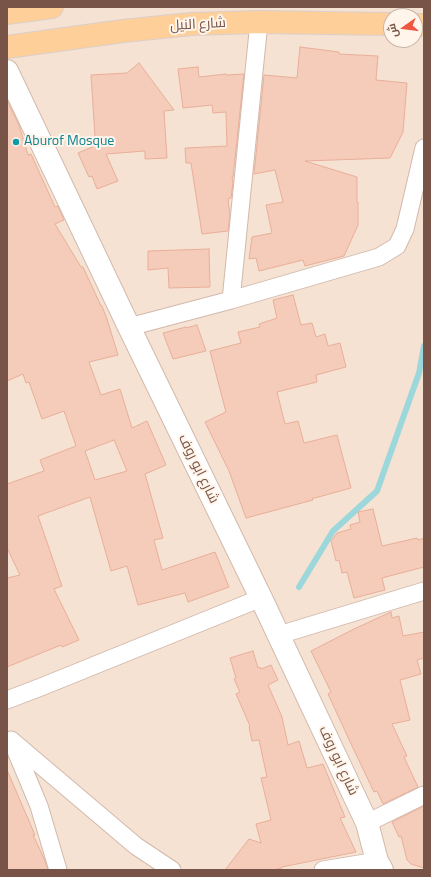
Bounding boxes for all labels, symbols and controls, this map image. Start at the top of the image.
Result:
north arrow [383,8,423,48]
street label: شارع النيل [170,15,226,35]
text: ش [383,22,402,39]
place label: Aburof Mosque [24,134,114,150]
marker: Aburof Mosque [11,137,21,147]
street label: شارع ابو روف [174,432,222,506]
street label: شارع ابو روف [315,724,361,798]

